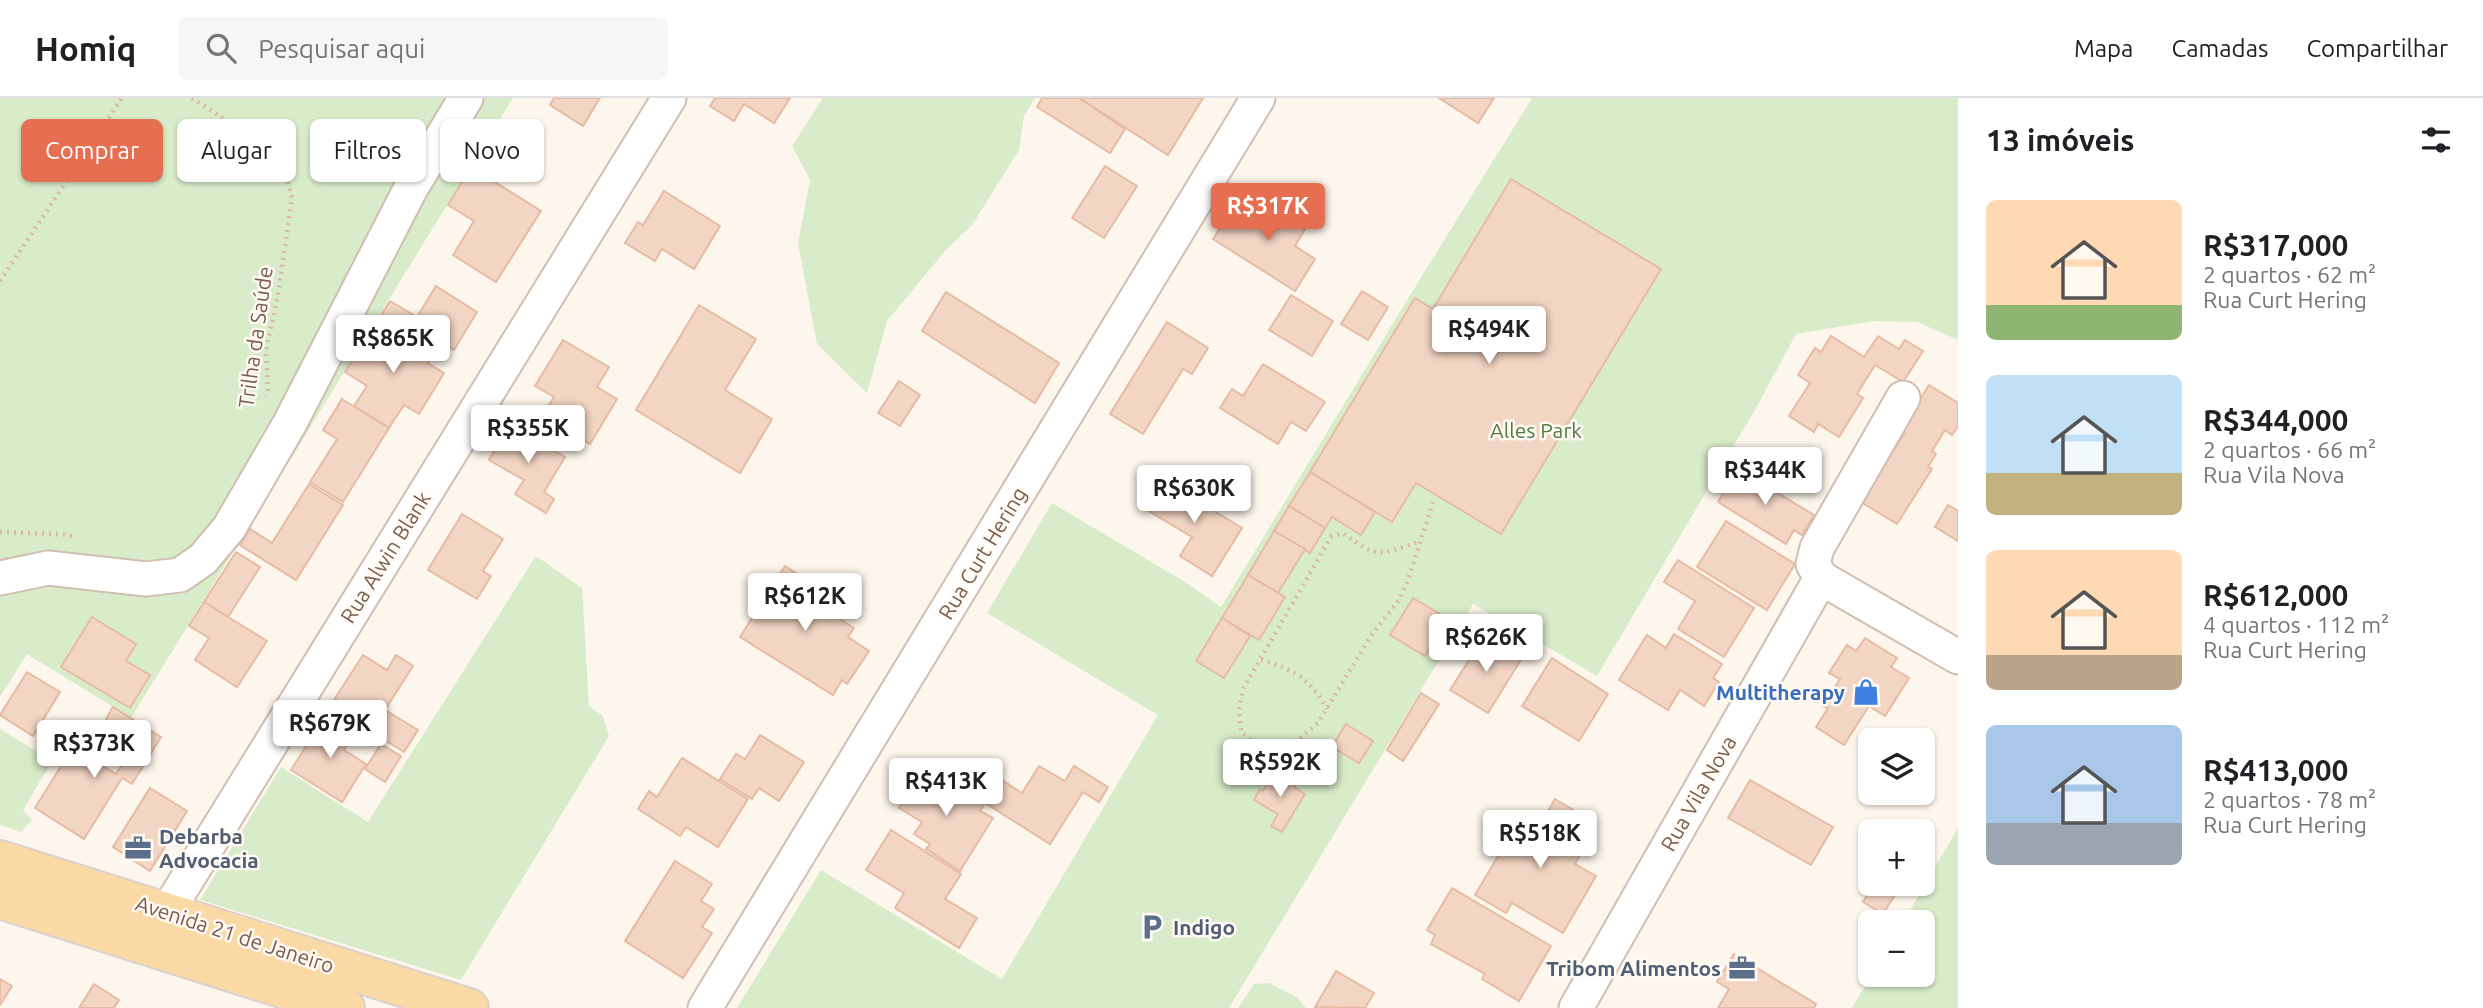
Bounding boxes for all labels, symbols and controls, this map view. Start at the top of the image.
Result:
search box [178,17,668,80]
icon: search [202,29,240,67]
text: Homiq [35,30,136,67]
text: Pesquisar aqui [258,34,425,63]
text: Mapa [2074,35,2133,62]
text: Camadas [2171,35,2268,62]
text: Compartilhar [2306,35,2448,62]
chip: Comprar [21,119,163,182]
chip: Alugar [177,119,296,182]
chip: Filtros [310,119,426,182]
chip: Novo [440,119,544,182]
icon: filters [2417,121,2455,159]
text: 13 imóveis [1986,123,2134,157]
pin: R$317K [1211,184,1325,243]
text: R$317K [1227,193,1309,218]
icon: home [2042,228,2126,312]
text: R$317,000 [2203,228,2349,262]
text: 2 quartos · 62 m² [2203,262,2376,287]
street label: Trilha da Saúde [233,265,277,409]
text: Rua Curt Hering [2203,287,2367,312]
pin: R$494K [1432,306,1546,366]
pin: R$865K [336,316,450,375]
text: R$494K [1448,316,1530,341]
text: R$865K [352,325,434,350]
icon: home [2042,403,2126,487]
text: R$344,000 [2203,403,2349,437]
pin: R$355K [471,406,585,465]
text: R$355K [487,415,569,440]
park label: Alles Park [1490,418,1582,442]
text: 2 quartos · 66 m² [2203,437,2376,462]
pin: R$344K [1708,448,1822,507]
text: R$344K [1724,457,1806,482]
text: Rua Vila Nova [2203,462,2345,487]
pin: R$630K [1137,466,1251,525]
text: R$630K [1153,475,1235,500]
street label: Rua Curt Hering [933,483,1031,623]
street label: Rua Alwin Blank [335,487,435,627]
pin: R$612K [748,574,862,633]
icon: home [2042,578,2126,662]
text: R$612,000 [2203,578,2349,612]
text: R$612K [764,583,846,608]
text: 4 quartos · 112 m² [2203,612,2389,637]
pin: R$626K [1429,614,1543,674]
text: R$626K [1445,624,1527,649]
text: Rua Curt Hering [2203,637,2367,662]
shop icon: Multitherapy [1851,677,1881,707]
place label: Multitherapy [1716,680,1845,704]
pin: R$679K [273,700,387,760]
text: R$679K [289,710,371,735]
pin: R$373K [37,720,151,780]
map controls [1858,728,1935,987]
button: layers [1858,728,1935,805]
text: R$373K [53,730,135,755]
street label: Rua Vila Nova [1655,731,1741,855]
pin: R$592K [1223,740,1337,799]
text: R$592K [1239,749,1321,774]
icon: home [2042,753,2126,837]
text: R$413,000 [2203,753,2349,787]
pin: R$413K [889,758,1003,818]
text: R$413K [905,768,987,793]
text: 2 quartos · 78 m² [2203,787,2376,812]
pin: R$518K [1483,810,1597,870]
text: Rua Curt Hering [2203,812,2367,837]
button: + [1858,819,1935,896]
text: R$518K [1499,820,1581,845]
place label: Debarba Advocacia [159,824,259,872]
office icon: Debarba Advocacia [123,833,153,863]
street label: Avenida 21 de Janeiro [133,891,337,977]
button: − [1858,910,1935,987]
parking icon: Indigo [1137,912,1167,942]
place label: Indigo [1173,915,1235,939]
office icon: Tribom Alimentos [1727,953,1757,983]
place label: Tribom Alimentos [1546,956,1721,980]

